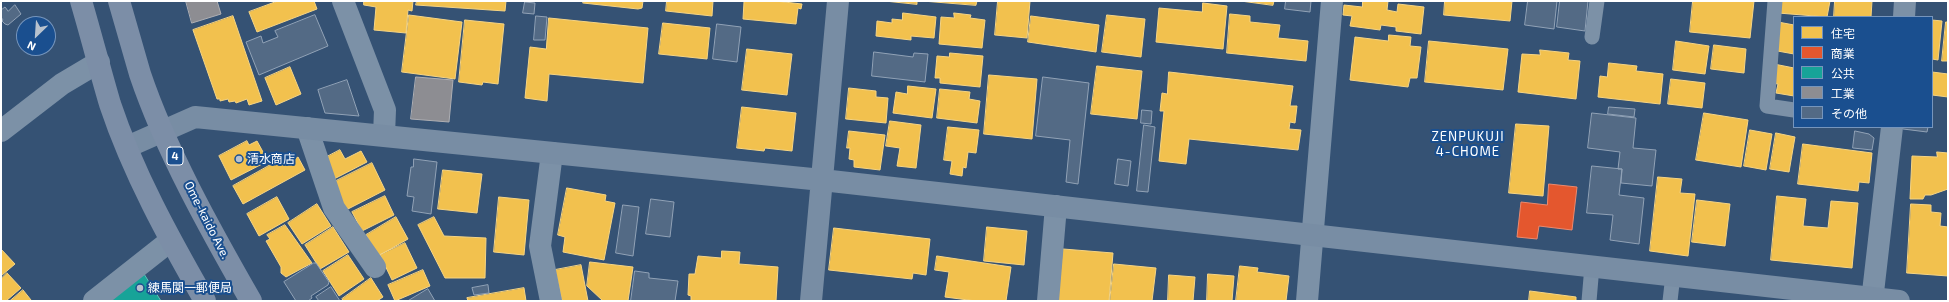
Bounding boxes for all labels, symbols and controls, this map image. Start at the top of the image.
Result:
north arrow [16,16,56,56]
legend [1793,16,1933,128]
text: 住宅 [1831,26,1855,40]
text: N [25,39,37,54]
text: 商業 [1831,46,1855,60]
text: 公共 [1831,66,1855,80]
text: 工業 [1831,86,1855,100]
text: その他 [1831,106,1867,120]
district label: ZENPUKUJI 4-CHOME [1431,129,1505,160]
road number: 4 [167,147,183,165]
place label: 清水商店 [247,152,295,166]
marker: 清水商店 [234,154,244,164]
street label: Ome-kaido Ave. [181,179,233,261]
place label: 練馬関一郵便局 [148,281,232,295]
marker: 練馬関一郵便局 [135,283,145,293]

